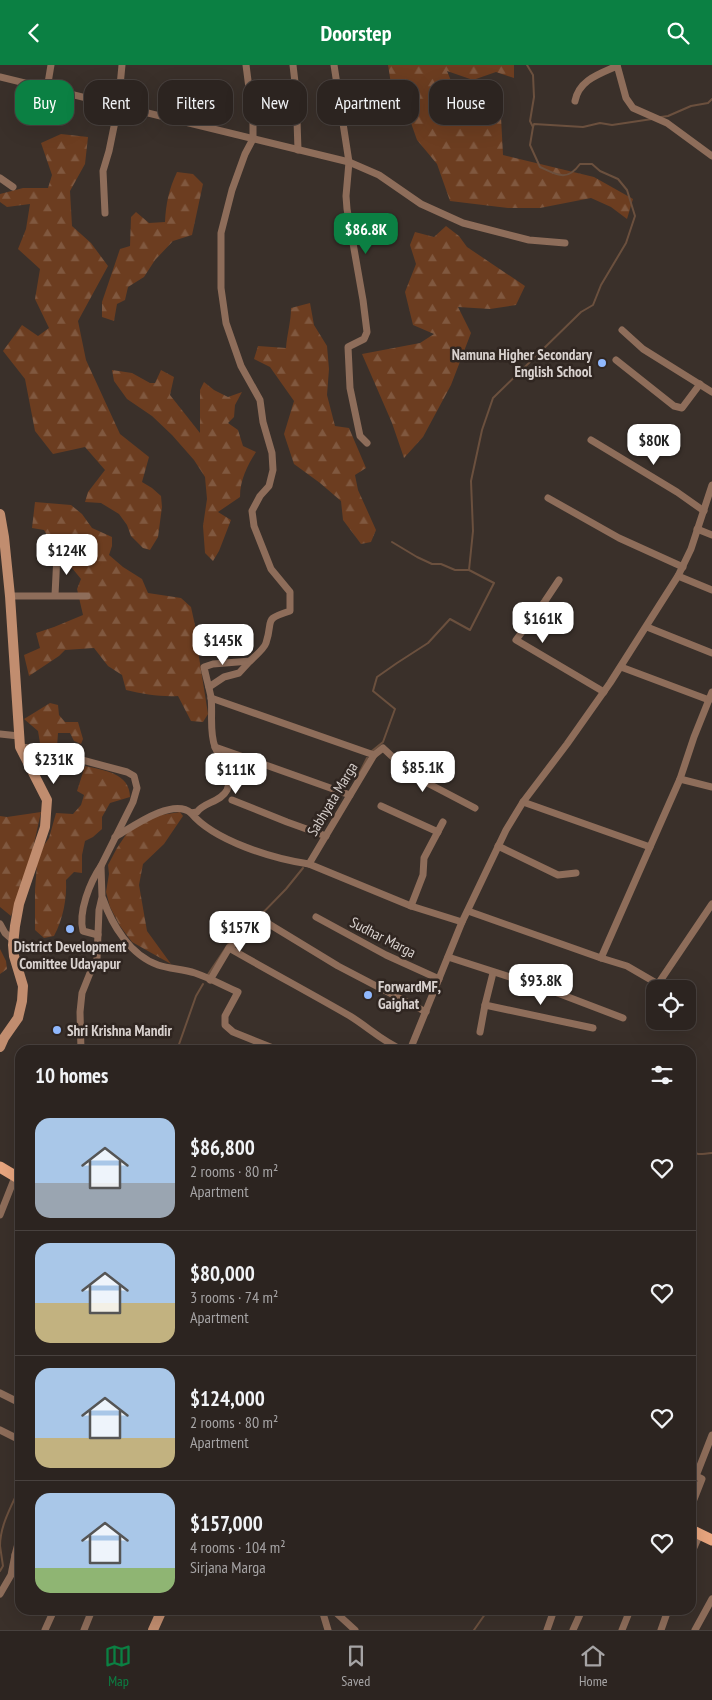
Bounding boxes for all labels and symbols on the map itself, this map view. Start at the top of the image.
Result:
pin: $86.8K [325,213,407,255]
place label: Namuna Higher Secondary English School [452,345,593,381]
marker: Namuna Higher Secondary English School [596,357,608,369]
pin: $80K [624,423,684,466]
pin: $124K [32,533,102,576]
pin: $161K [508,601,578,644]
pin: $145K [188,623,258,666]
pin: $231K [19,743,89,785]
pin: $85.1K [382,751,464,793]
pin: $111K [201,753,271,795]
street label: Sabhyata Marga [303,759,361,839]
pin: $157K [205,911,275,953]
street label: Sudhar Marga [347,912,419,962]
marker: District Development Comittee Udayapur [64,923,76,935]
place label: District Development Comittee Udayapur [14,937,127,973]
pin: $93.8K [500,963,582,1006]
place label: ForwardMF, Gaighat [378,977,441,1013]
marker: ForwardMF, Gaighat [362,989,374,1001]
place label: Shri Krishna Mandir [67,1021,172,1040]
marker: Shri Krishna Mandir [51,1024,63,1036]

